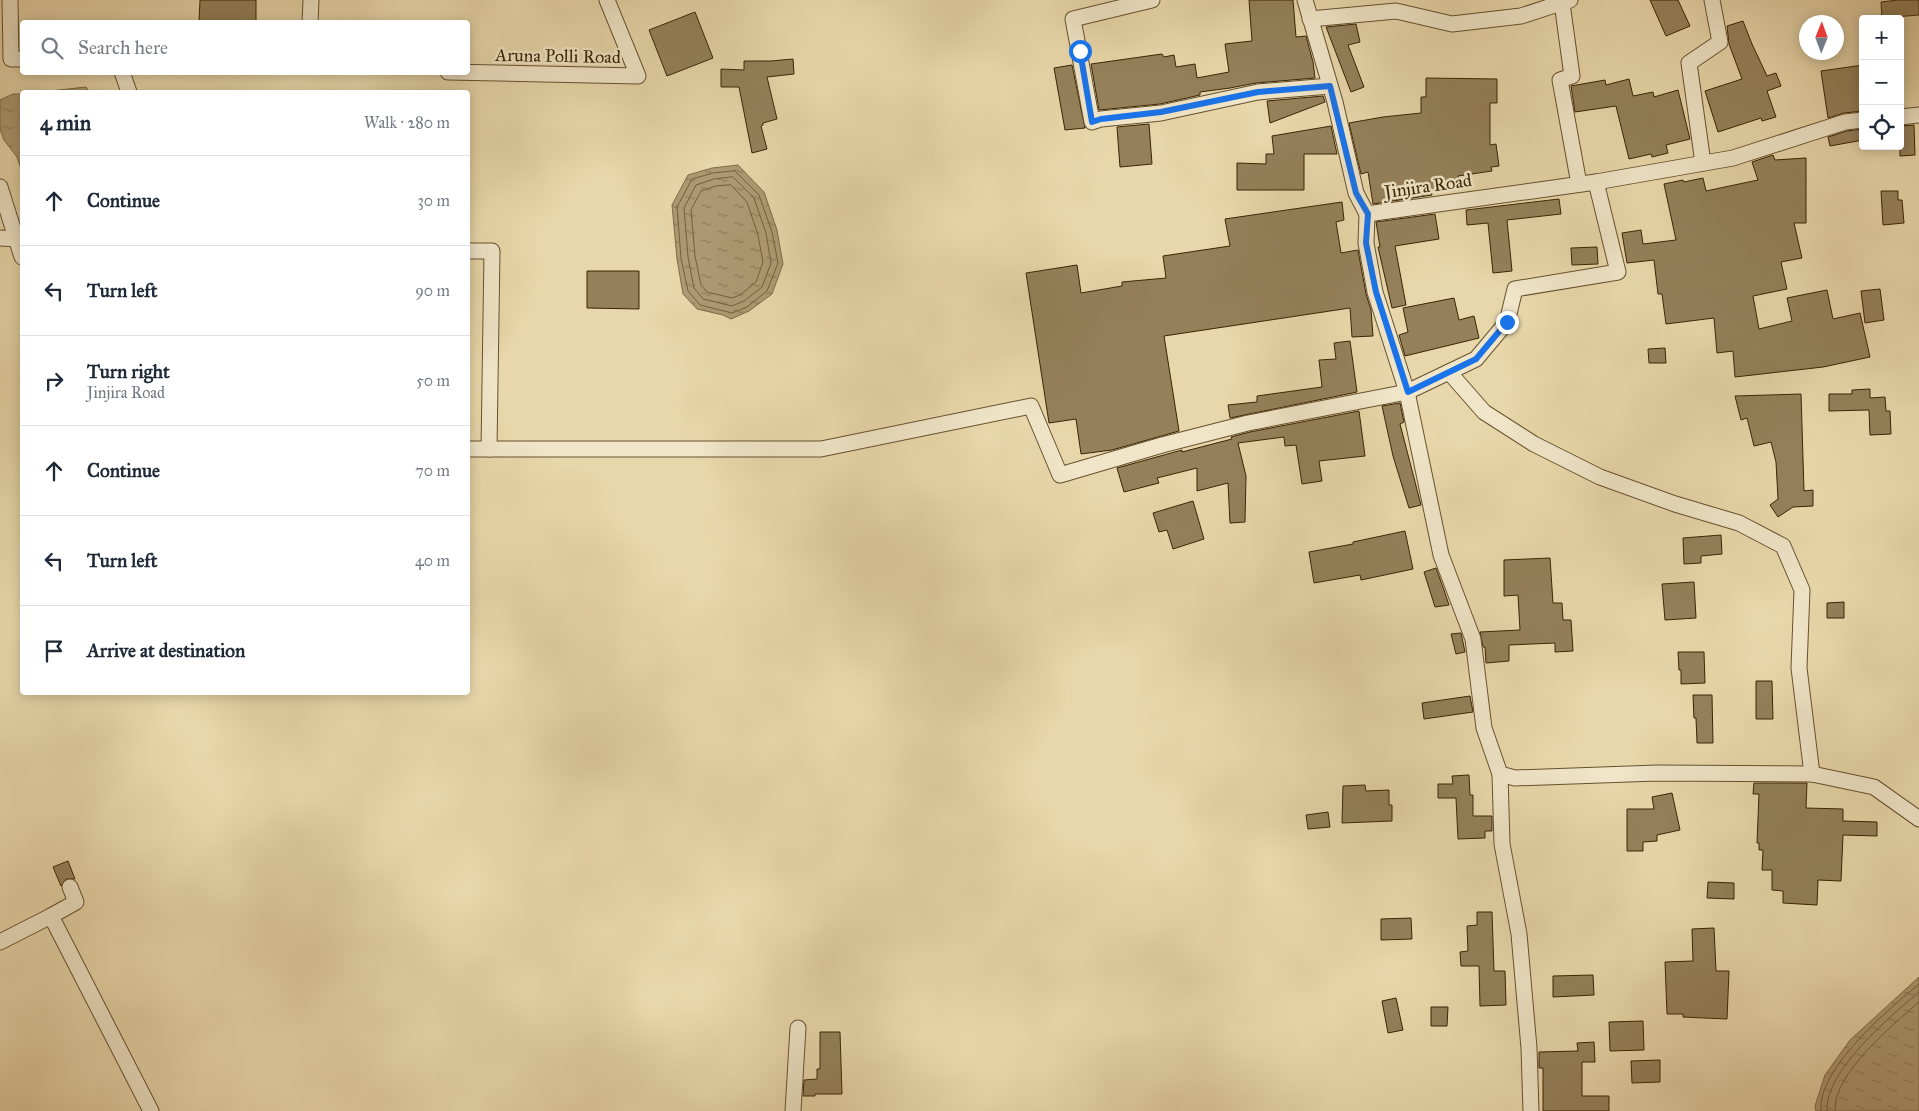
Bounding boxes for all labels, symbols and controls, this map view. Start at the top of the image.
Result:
north arrow [1799,15,1844,60]
map controls [1859,15,1904,150]
button: + [1859,15,1904,60]
search box [20,20,470,75]
icon: search [38,34,66,62]
text: Search here [78,36,168,59]
route start [1069,40,1092,63]
street label: Aruna Polli Road [494,44,621,68]
button: − [1859,60,1904,105]
button: locate [1859,105,1904,150]
text: 4 min [40,110,91,136]
text: Walk · 280 m [364,113,450,132]
street label: Jinjira Road [1381,169,1473,204]
icon: ahead [40,187,68,215]
text: Continue [87,189,160,212]
text: 30 m [417,191,450,210]
icon: left [40,277,68,305]
text: Turn left [87,279,157,302]
text: 90 m [415,281,450,300]
route end [1496,311,1519,334]
text: Turn right [87,360,170,383]
icon: right [40,367,68,395]
text: 50 m [416,371,450,390]
text: Jinjira Road [87,383,165,402]
icon: ahead [40,457,68,485]
text: Continue [87,459,160,482]
text: 70 m [415,461,450,480]
icon: left [40,547,68,575]
text: Turn left [87,549,157,572]
text: 40 m [415,551,450,570]
icon: arrive [40,637,68,665]
text: Arrive at destination [87,639,245,662]

